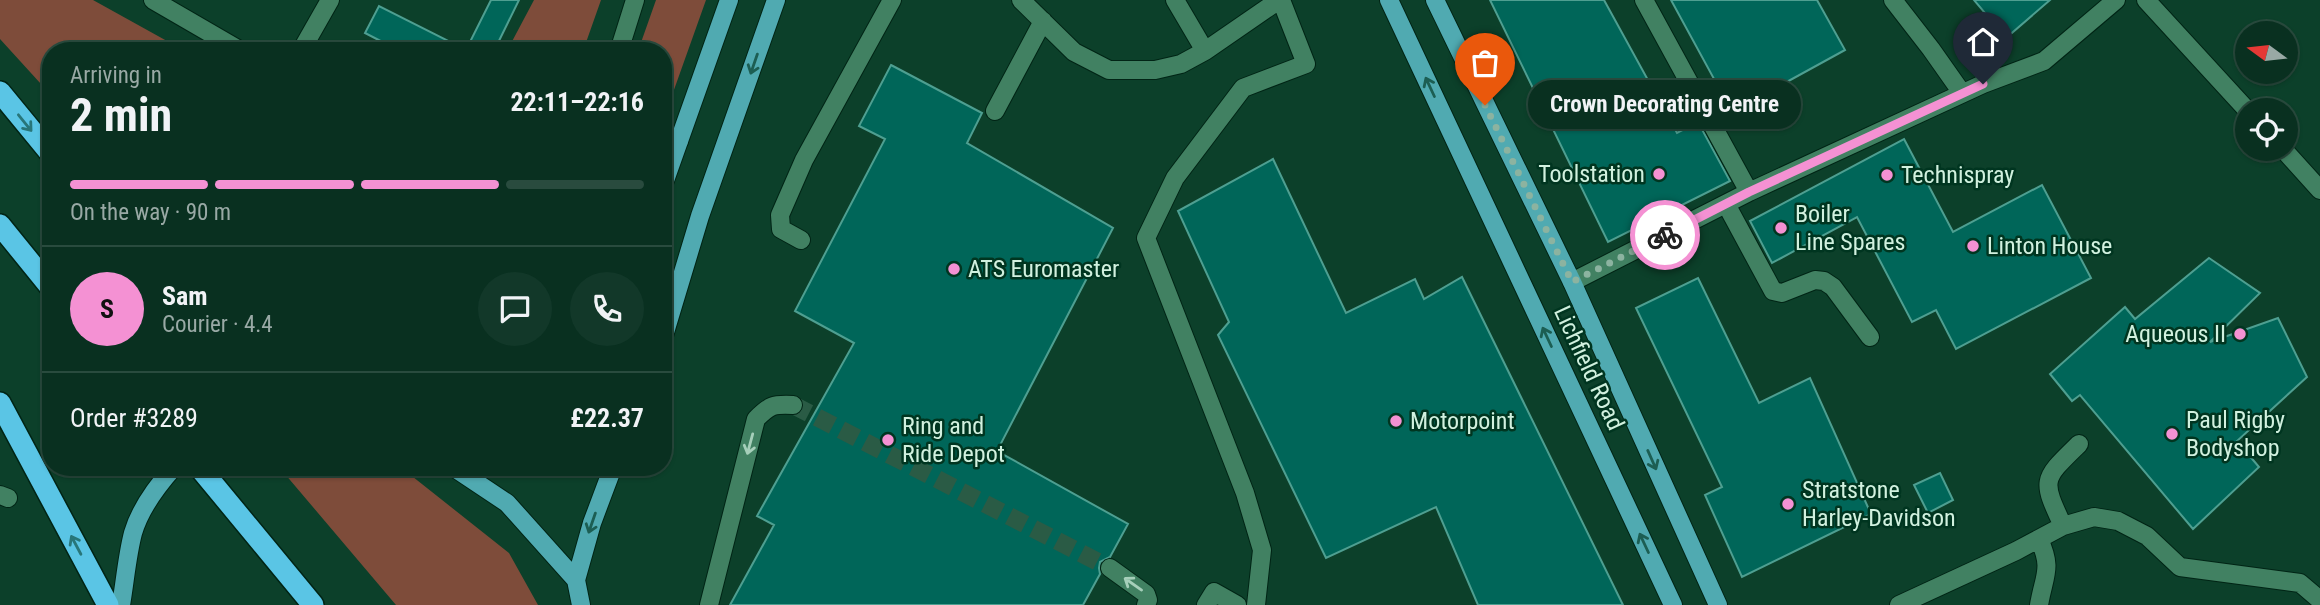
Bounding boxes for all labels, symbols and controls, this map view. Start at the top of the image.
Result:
pin [1953,12.0,2013,84]
north arrow [2235,21,2298,84]
map controls [2235,21,2298,161]
icon: home [1964,23,2002,61]
pin [1455,33,1515,105]
icon: bag [1466,44,1504,82]
one-way arrow [746,53,759,75]
text: Arriving in [70,62,162,89]
one-way arrow [1423,77,1436,98]
callout: Crown Decorating Centre [1527,80,1800,130]
text: 22:11–22:16 [510,87,644,117]
text: 2 min [70,88,172,142]
text: Crown Decorating Centre [1550,91,1779,118]
button: locate [2235,98,2298,161]
one-way arrow [17,114,33,132]
place label: Toolstation [1538,160,1645,188]
place label: Technispray [1901,161,2014,189]
marker: Toolstation [1651,166,1667,182]
marker: Technispray [1879,167,1895,183]
text: On the way · 90 m [70,199,231,226]
courier [1630,200,1700,270]
place label: Boiler Line Spares [1795,200,1905,256]
icon: bike [1646,216,1684,254]
marker: Boiler Line Spares [1773,220,1789,236]
place label: Linton House [1987,232,2112,260]
marker: Linton House [1965,238,1981,254]
place label: ATS Euromaster [968,255,1119,283]
marker: ATS Euromaster [946,261,962,277]
button: chat [478,272,552,346]
button: phone [570,272,644,346]
text: Sam [162,281,208,311]
text: S [100,294,114,324]
street label: Lichfield Road [1548,301,1630,435]
text: Courier · 4.4 [162,311,273,338]
place label: Aqueous II [2125,320,2226,348]
marker: Aqueous II [2232,326,2248,342]
one-way arrow [1540,327,1554,348]
text: Order #3289 [70,403,198,433]
text: £22.37 [570,403,644,433]
place label: Paul Rigby Bodyshop [2186,406,2285,462]
place label: Motorpoint [1410,407,1515,435]
place label: Ring and Ride Depot [902,412,1005,468]
marker: Motorpoint [1388,413,1404,429]
marker: Paul Rigby Bodyshop [2164,426,2180,442]
one-way arrow [743,432,756,455]
marker: Ring and Ride Depot [880,432,896,448]
one-way arrow [1646,449,1659,470]
place label: Stratstone Harley-Davidson [1802,476,1956,532]
marker: Stratstone Harley-Davidson [1780,496,1796,512]
one-way arrow [585,511,597,533]
one-way arrow [1637,533,1650,554]
one-way arrow [69,535,82,556]
one-way arrow [1124,577,1143,591]

